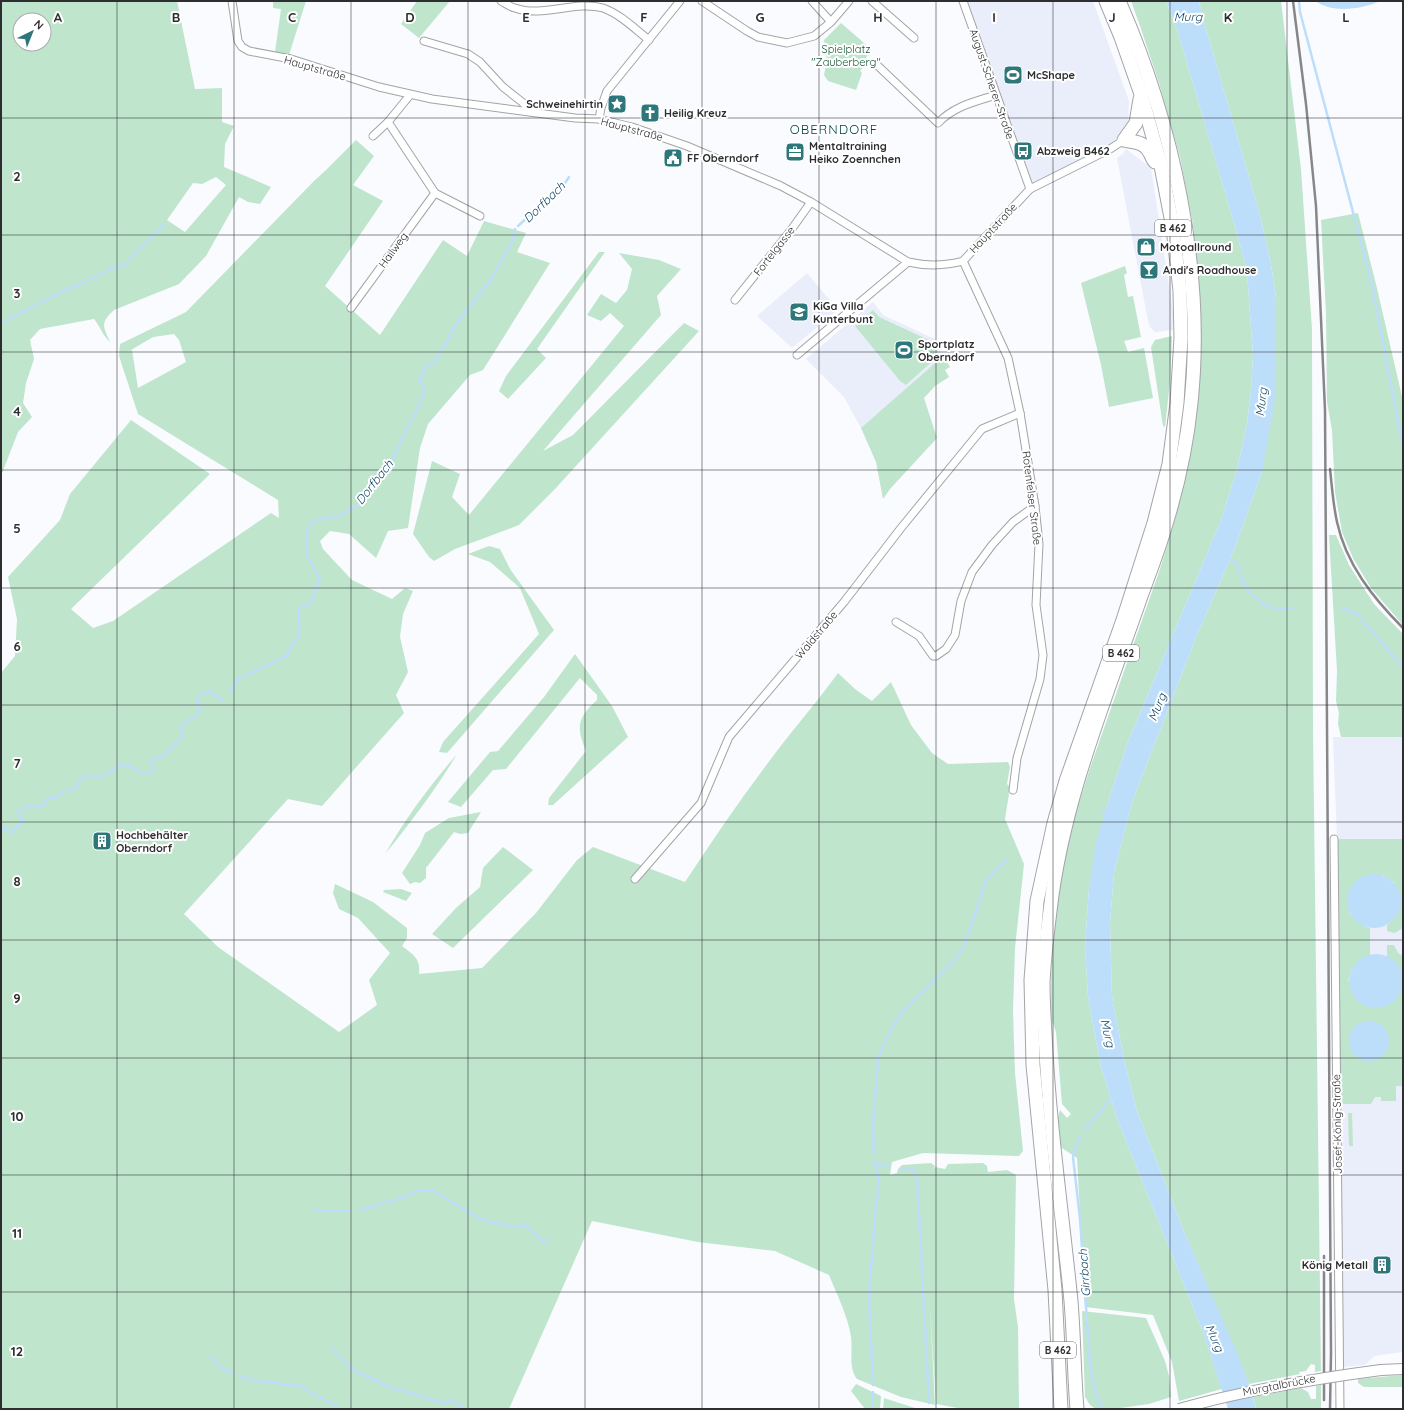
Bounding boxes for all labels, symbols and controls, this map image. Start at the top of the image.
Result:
text: A [54,9,63,25]
text: B [172,9,180,25]
text: C [288,9,296,25]
text: D [405,9,415,25]
text: E [522,9,530,25]
text: F [640,9,648,25]
text: G [755,9,765,25]
text: H [873,9,883,25]
text: I [992,9,996,25]
text: J [1108,9,1116,25]
water label: Murg [1174,9,1204,24]
text: K [1224,9,1233,25]
text: L [1342,9,1350,25]
north arrow [12,12,52,52]
text: N [31,17,47,33]
street label: August-Scherer-Straße [966,27,1018,141]
park label: Spielplatz "Zauberberg" [811,42,881,69]
street label: Hauptstraße [282,52,348,84]
sports icon: McShape [1002,64,1024,86]
place label: McShape [1027,68,1076,82]
place icon: Schweinehirtin [606,93,628,115]
place label: Schweinehirtin [526,97,603,111]
church icon: Heilig Kreuz [639,102,661,124]
place label: Heilig Kreuz [664,106,727,120]
street label: Hauptstraße [599,114,665,144]
district label: OBERNDORF [790,121,878,137]
place label: Mentaltraining Heiko Zoennchen [809,139,901,166]
bus stop icon: Abzweig B462 [1012,140,1034,162]
office icon: Mentaltraining Heiko Zoennchen [784,141,806,163]
place label: Abzweig B462 [1037,144,1110,158]
public building icon: FF Oberndorf [662,147,684,169]
place label: FF Oberndorf [687,151,759,165]
text: 2 [13,168,21,184]
water label: Dorfbach [520,178,568,226]
street label: Hauptstraße [966,200,1020,256]
road number: B 462 [1155,220,1191,236]
street label: Fortelgasse [750,223,798,279]
street label: Hailweg [375,229,411,271]
shop icon: Motoallround [1135,236,1157,258]
place label: Motoallround [1160,240,1231,254]
bar icon: Andi's Roadhouse [1138,259,1160,281]
place label: Andi's Roadhouse [1163,263,1257,277]
text: 3 [14,285,21,301]
place label: KiGa Villa Kunterbunt [813,299,873,326]
school or university icon: KiGa Villa Kunterbunt [788,301,810,323]
place label: Sportplatz Oberndorf [918,337,975,364]
sports icon: Sportplatz Oberndorf [893,339,915,361]
water label: Murg [1252,385,1270,417]
text: 4 [13,403,21,419]
street label: Rotenfelser Straße [1019,450,1045,546]
water label: Dorfbach [352,457,396,507]
text: 5 [13,520,21,536]
street label: Waldstraße [792,608,840,662]
text: 6 [13,638,21,654]
road number: B 462 [1103,645,1139,661]
water label: Murg [1145,689,1170,723]
text: 7 [13,755,21,771]
place label: Hochbehälter Oberndorf [116,828,189,855]
building icon: Hochbehälter Oberndorf [91,830,113,852]
text: 8 [13,873,21,889]
text: 9 [13,990,21,1006]
water label: Murg [1097,1017,1119,1050]
street label: Josef-König-Straße [1329,1074,1345,1174]
text: 10 [10,1108,24,1124]
text: 11 [12,1225,22,1241]
water label: Girrbach [1075,1248,1093,1297]
building icon: König Metall [1371,1254,1393,1276]
place label: König Metall [1302,1258,1368,1272]
water label: Murg [1202,1322,1228,1356]
road number: B 462 [1040,1342,1076,1358]
text: 12 [11,1343,23,1359]
street label: Murgtalbrücke [1241,1371,1317,1399]

